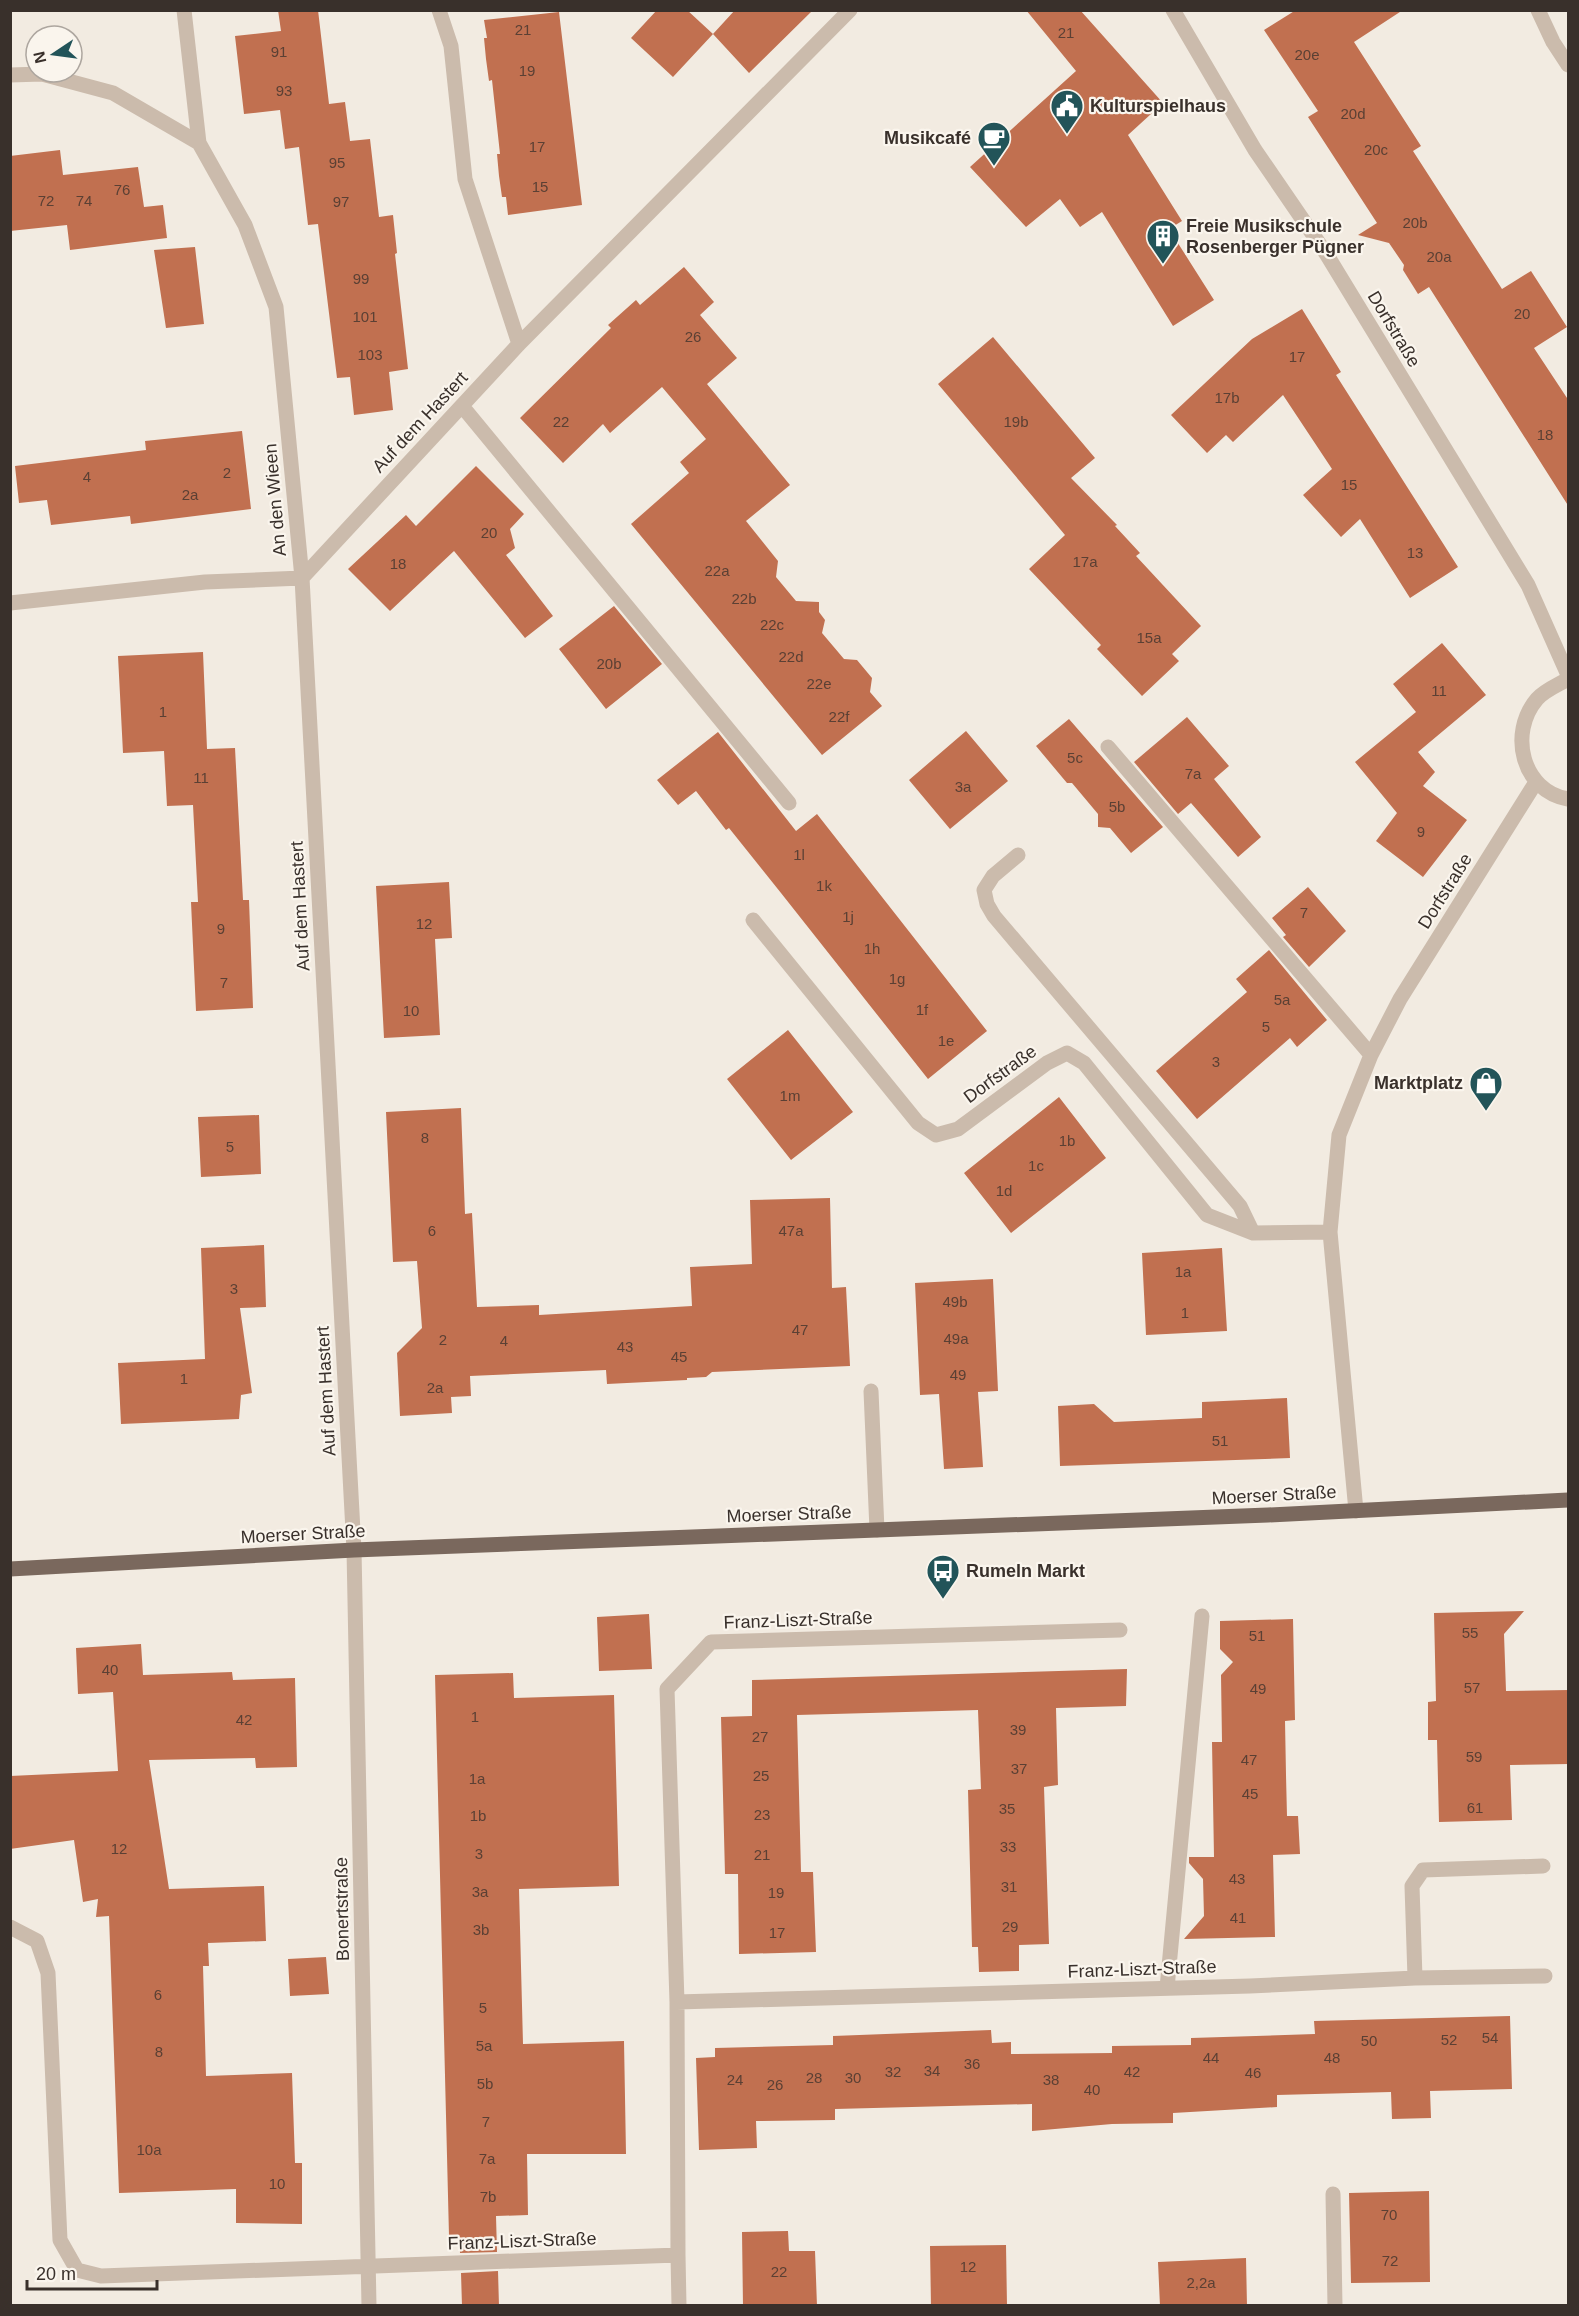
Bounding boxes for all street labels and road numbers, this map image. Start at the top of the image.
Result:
street label: Dorfstraße [1364,287,1424,371]
street label: Auf dem Hastert [368,368,472,476]
street label: An den Wieen [260,443,290,557]
street label: Auf dem Hastert [287,841,313,971]
street label: Dorfstraße [1414,850,1476,932]
street label: Dorfstraße [960,1041,1040,1107]
street label: Auf dem Hastert [313,1326,339,1456]
street label: Moerser Straße [1211,1482,1337,1508]
street label: Moerser Straße [726,1502,852,1526]
street label: Moerser Straße [240,1521,366,1547]
street label: Franz-Liszt-Straße [723,1607,873,1633]
street label: Bonertstraße [331,1857,353,1961]
street label: Franz-Liszt-Straße [1067,1956,1217,1982]
street label: Franz-Liszt-Straße [447,2228,597,2254]

